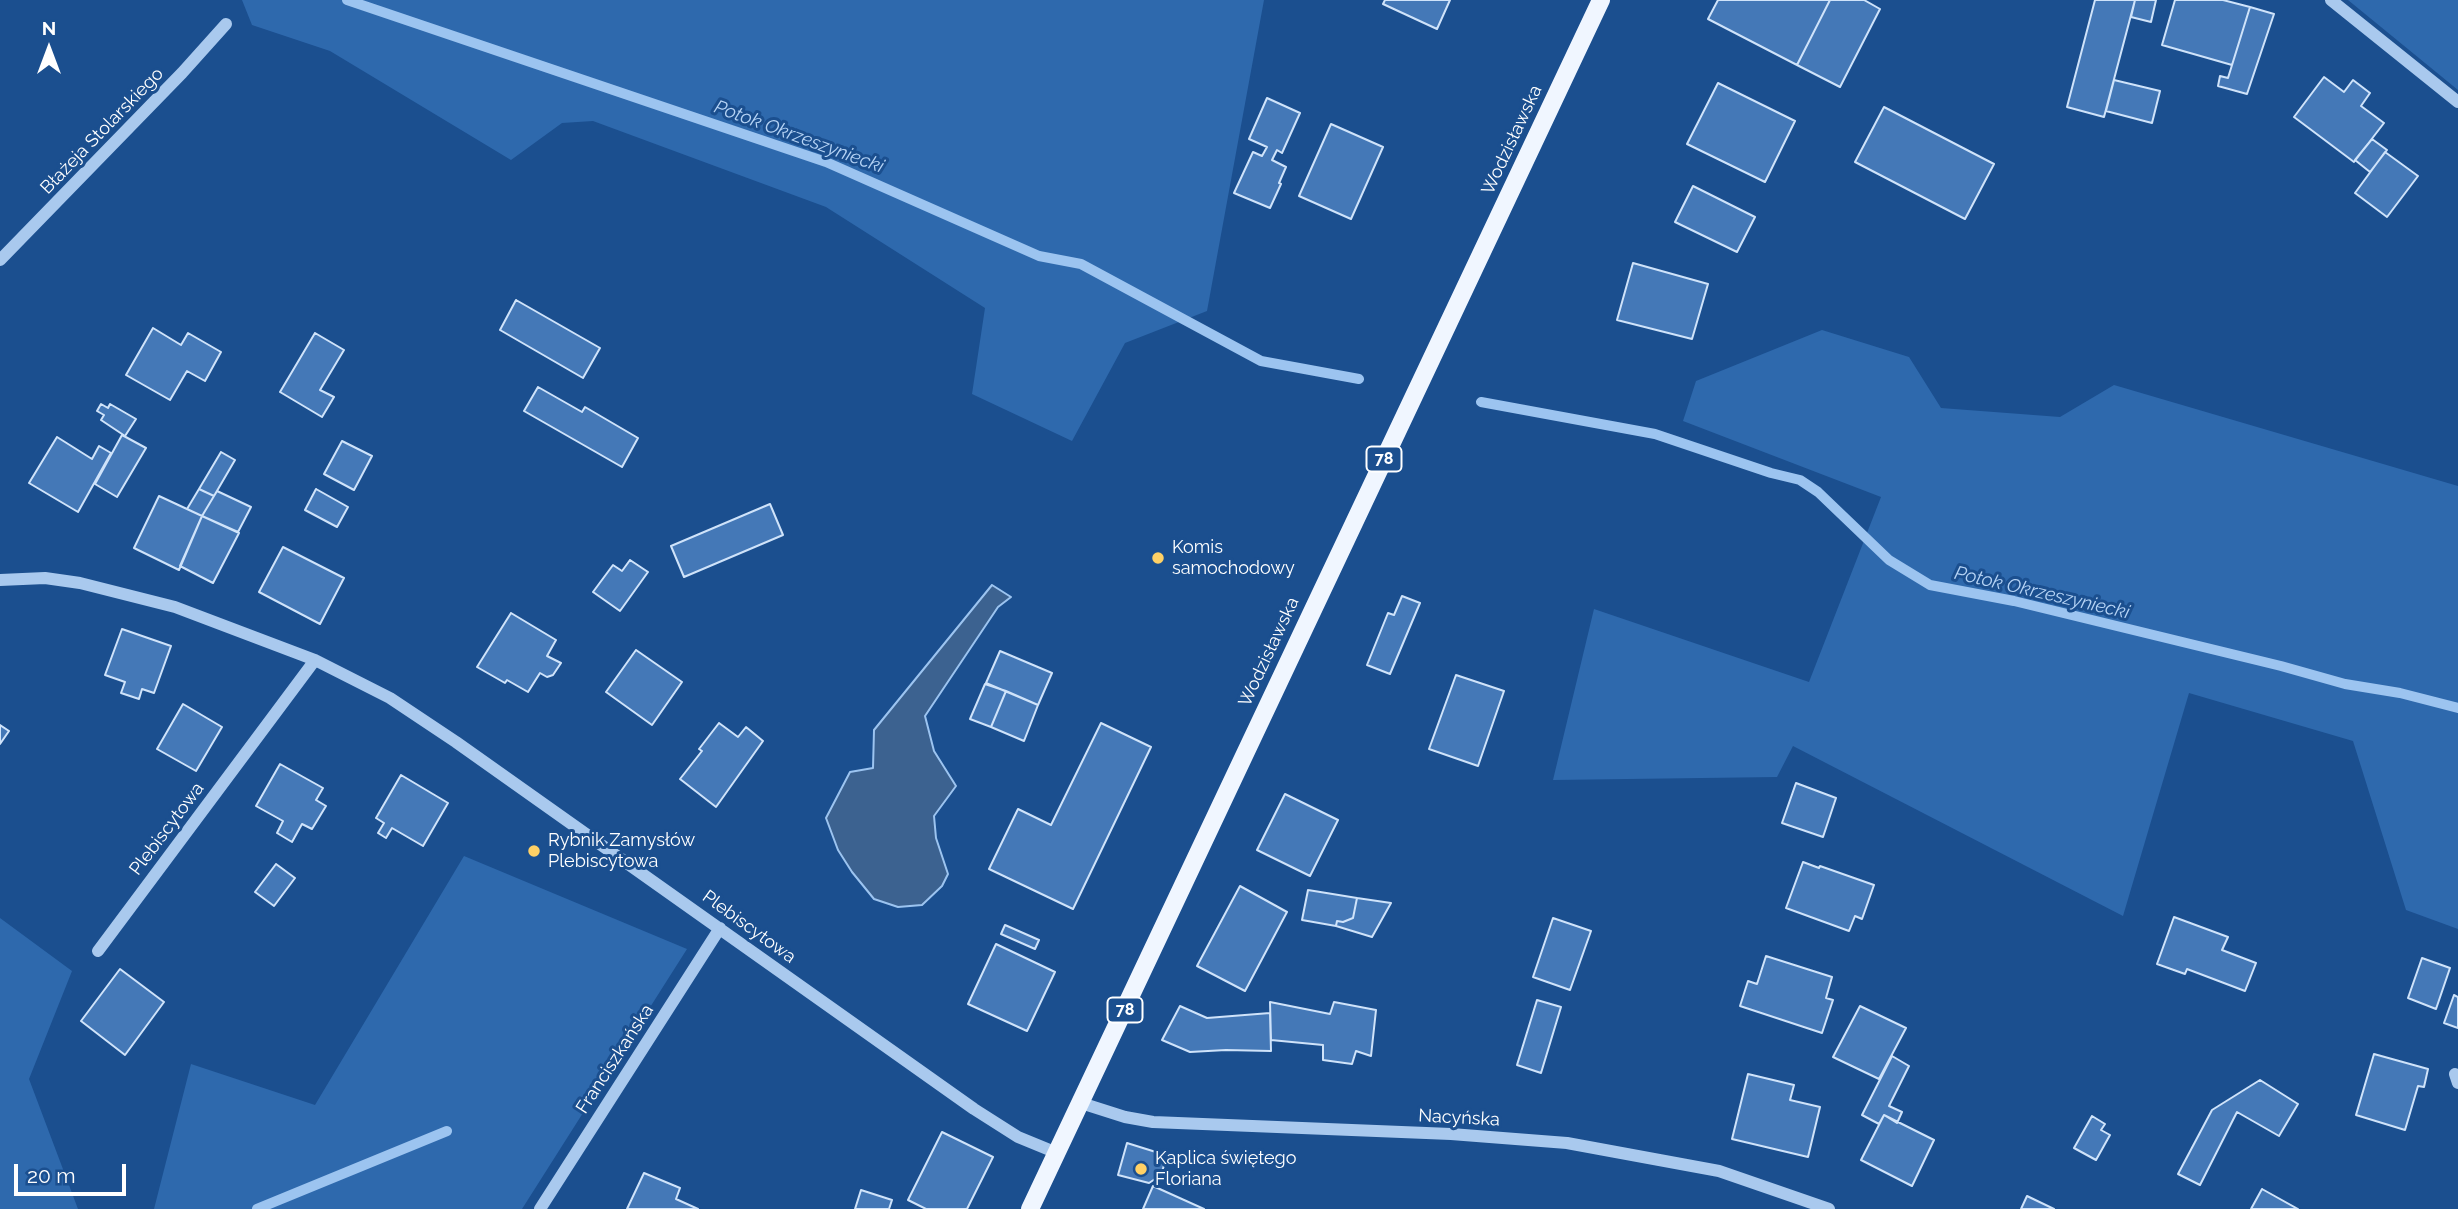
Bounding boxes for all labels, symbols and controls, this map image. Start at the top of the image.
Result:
north arrow [14,14,84,84]
text: N [42,17,56,39]
street label: Błażeja Stolarskiego [36,63,168,199]
street label: Wodzisławska [1477,82,1547,198]
water label: Potok Okrzeszyniecki [711,96,887,178]
road number: 78 [1366,446,1402,472]
place label: Komis samochodowy [1172,537,1295,580]
marker: Komis samochodowy [1150,550,1166,566]
water label: Potok Okrzeszyniecki [1952,562,2132,624]
street label: Wodzisławska [1234,594,1304,710]
street label: Plebiscytowa [125,778,209,880]
place label: Rybnik Zamysłów Plebiscytowa [548,830,695,872]
marker: Rybnik Zamysłów Plebiscytowa [526,843,542,859]
street label: Plebiscytowa [698,886,800,968]
road number: 78 [1108,998,1142,1022]
street label: Franciszkańska [572,1000,658,1118]
street label: Nacyńska [1418,1105,1500,1131]
place label: Kaplica świętego Floriana [1155,1148,1296,1190]
scale bar [18,1150,130,1194]
marker: Kaplica świętego Floriana [1133,1161,1149,1177]
text: 20 m [27,1163,75,1188]

